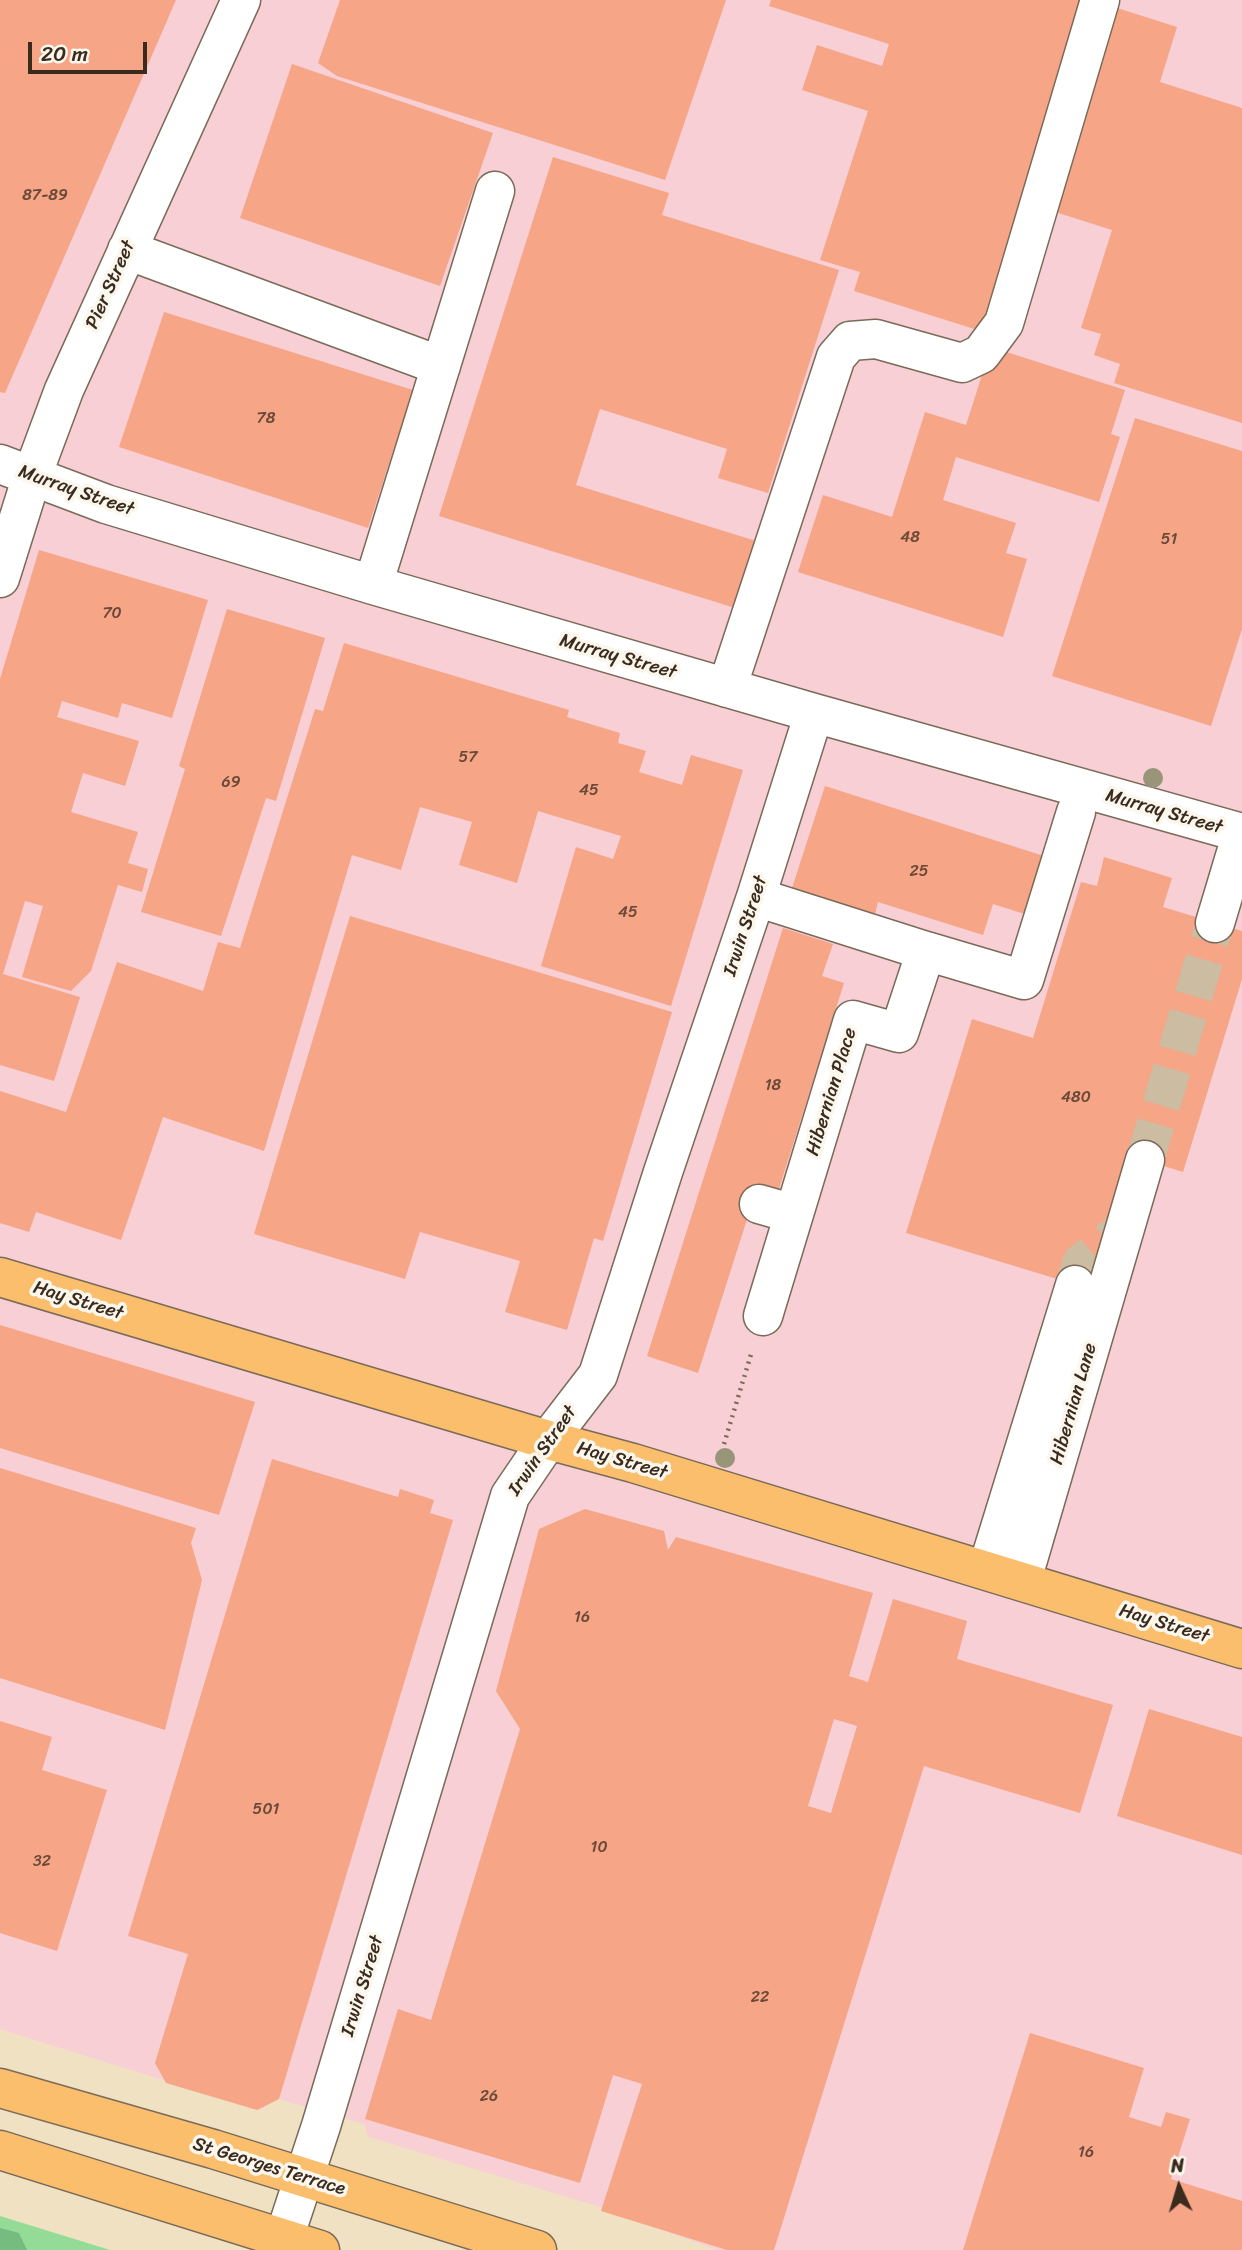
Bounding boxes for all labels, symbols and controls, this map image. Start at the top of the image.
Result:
scale bar [32,28,150,72]
text: 20 m [41,35,88,73]
house number: 87-89 [22,186,68,206]
street label: Pier Street [81,237,141,333]
house number: 78 [257,409,275,429]
street label: Murray Street [15,461,137,521]
house number: 48 [900,528,920,548]
house number: 51 [1161,530,1177,550]
house number: 70 [102,604,122,624]
street label: Murray Street [557,629,679,685]
house number: 57 [459,748,477,768]
house number: 69 [222,773,240,793]
house number: 45 [579,781,599,801]
street label: Murray Street [1103,784,1225,840]
house number: 25 [909,862,929,882]
street label: Irwin Street [719,873,773,979]
house number: 45 [618,903,638,923]
street label: Hibernian Place [802,1025,862,1159]
house number: 18 [765,1076,781,1096]
house number: 480 [1061,1088,1091,1108]
street label: Hay Street [30,1277,126,1325]
street label: Hibernian Lane [1046,1341,1102,1467]
street label: Irwin Street [504,1402,582,1500]
street label: Hay Street [574,1437,670,1485]
street label: Hay Street [1116,1600,1212,1648]
house number: 16 [574,1608,590,1628]
house number: 501 [253,1800,279,1820]
house number: 10 [591,1838,607,1858]
house number: 32 [33,1852,51,1872]
street label: Irwin Street [337,1933,389,2039]
house number: 22 [751,1988,769,2008]
house number: 26 [480,2087,498,2107]
street label: St Georges Terrace [190,2133,348,2201]
house number: 16 [1078,2143,1094,2163]
text: N [1170,2149,1185,2182]
north arrow [1144,2152,1214,2222]

